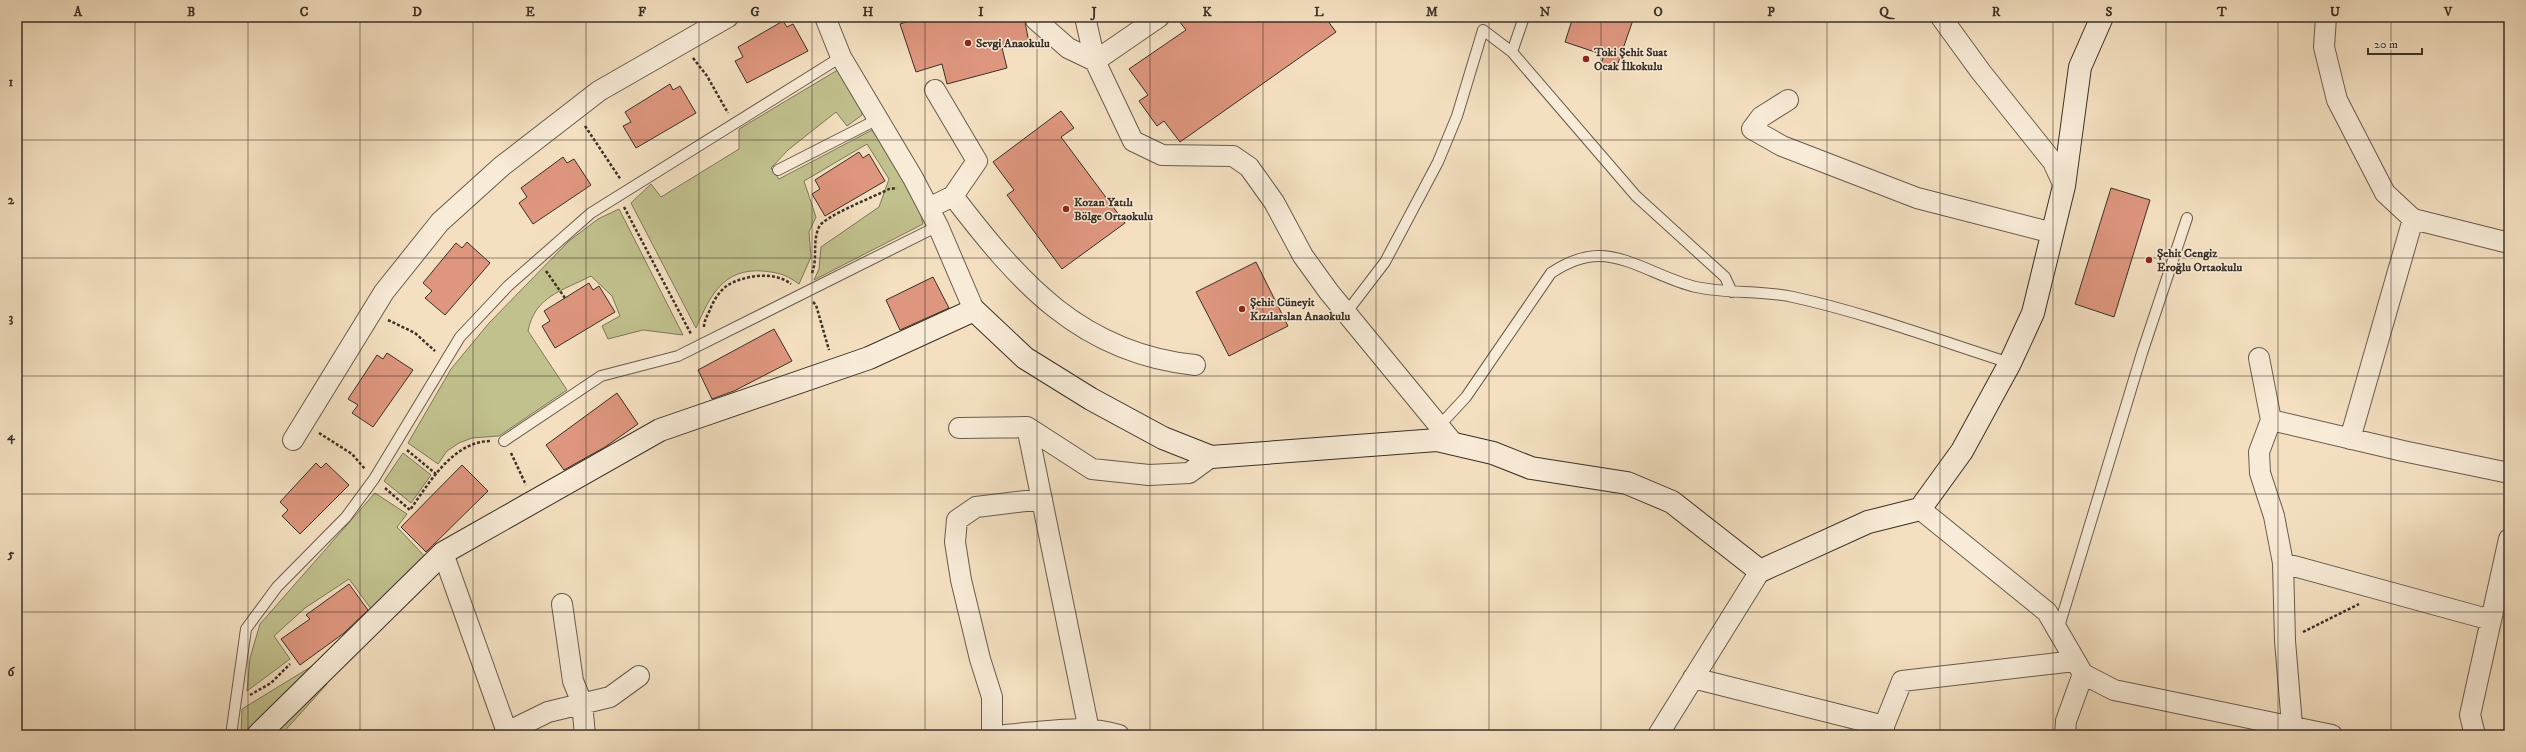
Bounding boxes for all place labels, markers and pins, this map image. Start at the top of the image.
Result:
place label: Sevgi Anaokulu [976,36,1050,51]
marker: Sevgi Anaokulu [963,38,973,48]
place label: Toki Şehit Suat Ocak İlkokulu [1593,45,1667,74]
marker: Toki Şehit Suat Ocak İlkokulu [1581,54,1591,64]
place label: Kozan Yatılı Bölge Ortaokulu [1074,195,1153,224]
marker: Kozan Yatılı Bölge Ortaokulu [1061,204,1071,214]
place label: Şehit Cengiz Eroğlu Ortaokulu [2157,246,2243,275]
marker: Şehit Cengiz Eroğlu Ortaokulu [2144,255,2154,265]
place label: Şehit Cüneyit Kızılarslan Anaokulu [1250,295,1351,324]
marker: Şehit Cüneyit Kızılarslan Anaokulu [1237,304,1247,314]

